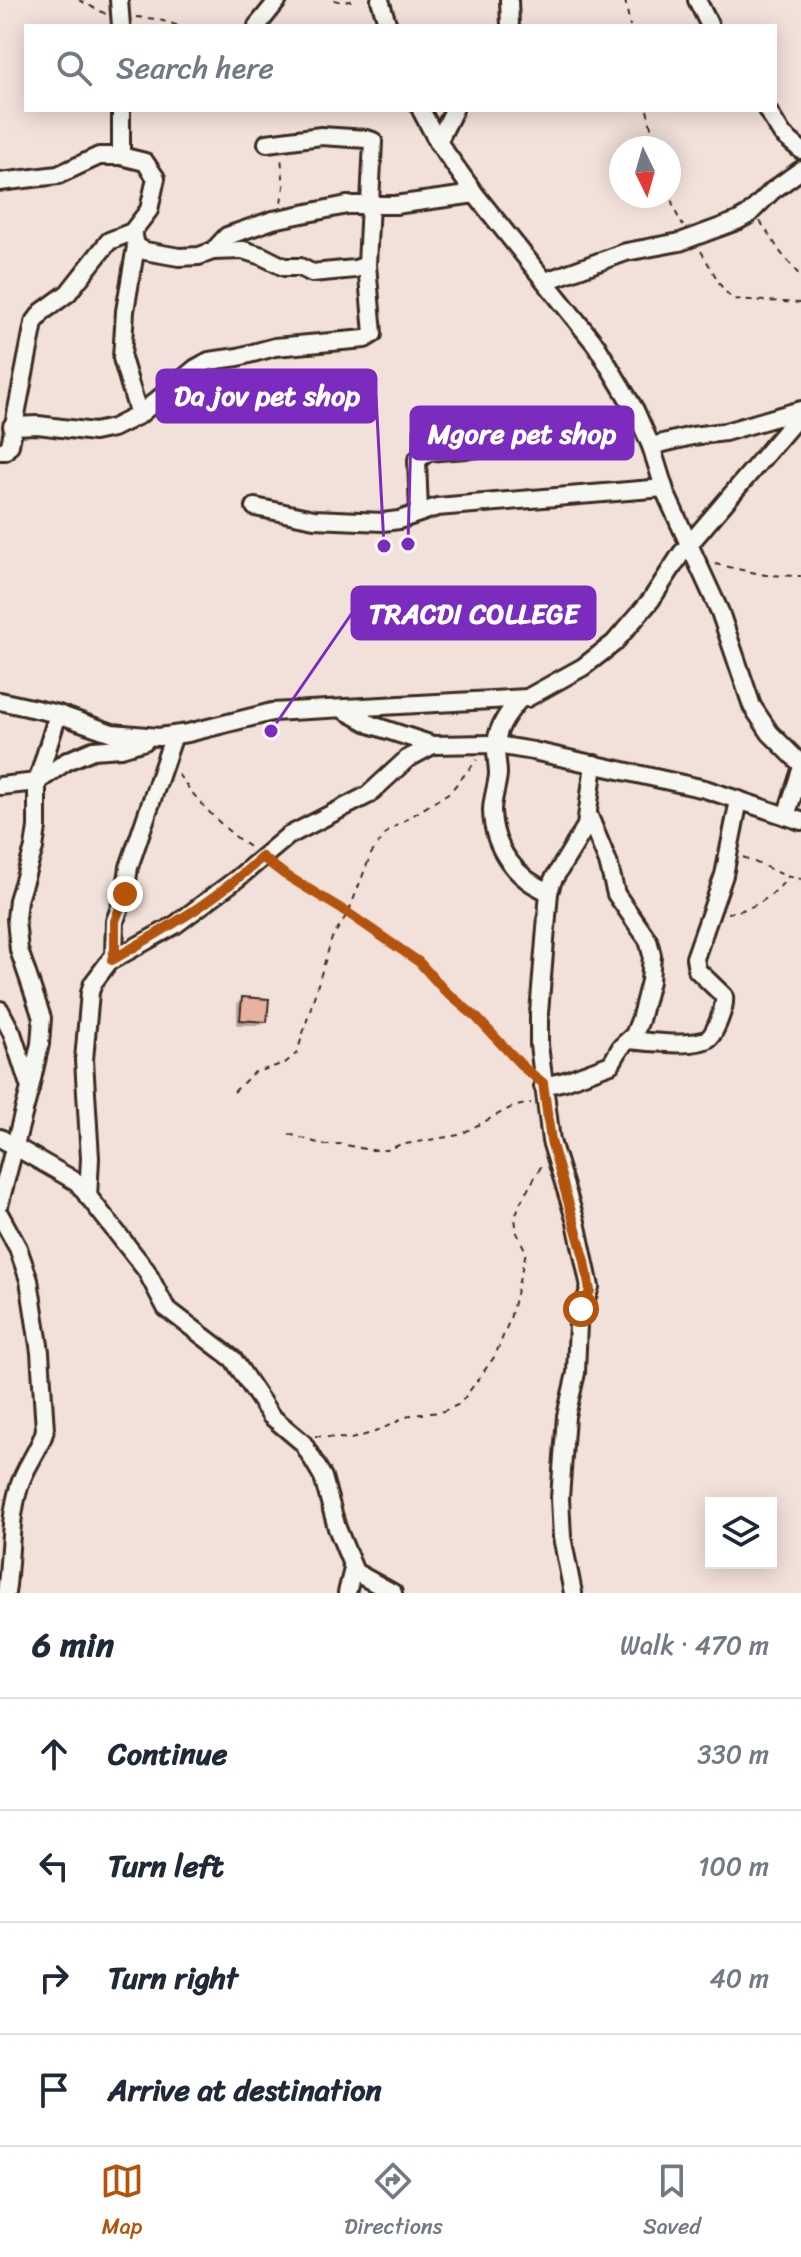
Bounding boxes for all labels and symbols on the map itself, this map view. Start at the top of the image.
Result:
north arrow [609,136,681,208]
callout: Da jov pet shop [157,370,376,422]
text: Da jov pet shop [174,371,360,420]
callout: Mgore pet shop [411,407,633,459]
text: Mgore pet shop [427,409,617,458]
callout: TRACDI COLLEGE [352,587,595,639]
text: TRACDI COLLEGE [369,589,582,638]
route end [107,876,143,912]
route start [563,1291,599,1327]

